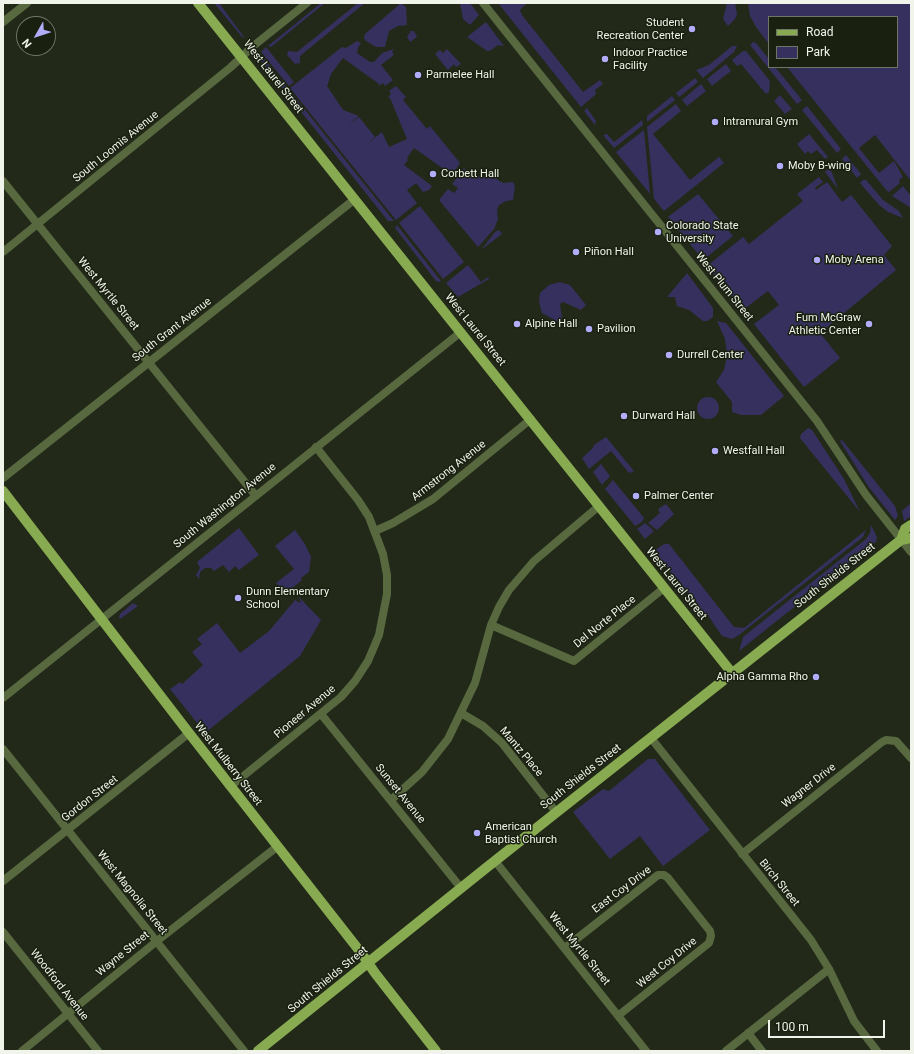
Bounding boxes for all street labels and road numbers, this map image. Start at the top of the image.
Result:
street label: West Laurel Street [240,38,306,116]
street label: South Loomis Avenue [70,108,162,186]
street label: West Plum Street [692,250,756,324]
street label: West Myrtle Street [75,255,141,333]
street label: West Laurel Street [442,291,508,369]
street label: South Grant Avenue [130,295,214,365]
street label: Armstrong Avenue [409,438,489,504]
street label: South Washington Avenue [171,461,279,551]
street label: South Shields Street [792,540,878,612]
street label: West Laurel Street [643,545,709,623]
street label: Del Norte Place [571,593,639,651]
street label: Pioneer Avenue [272,683,338,741]
street label: West Mulberry Street [191,720,265,808]
street label: Mantz Place [496,725,546,779]
street label: South Shields Street [538,741,624,813]
street label: Wagner Drive [779,761,839,811]
street label: Sunset Avenue [372,762,428,826]
street label: Gordon Street [59,773,121,825]
street label: West Magnolia Street [94,848,170,938]
street label: Birch Street [756,857,802,909]
street label: East Coy Drive [590,864,654,916]
street label: West Myrtle Street [546,910,612,988]
street label: Wayne Street [94,929,152,979]
street label: West Coy Drive [634,935,700,991]
street label: South Shields Street [286,944,370,1016]
street label: Woodford Avenue [27,947,91,1023]

